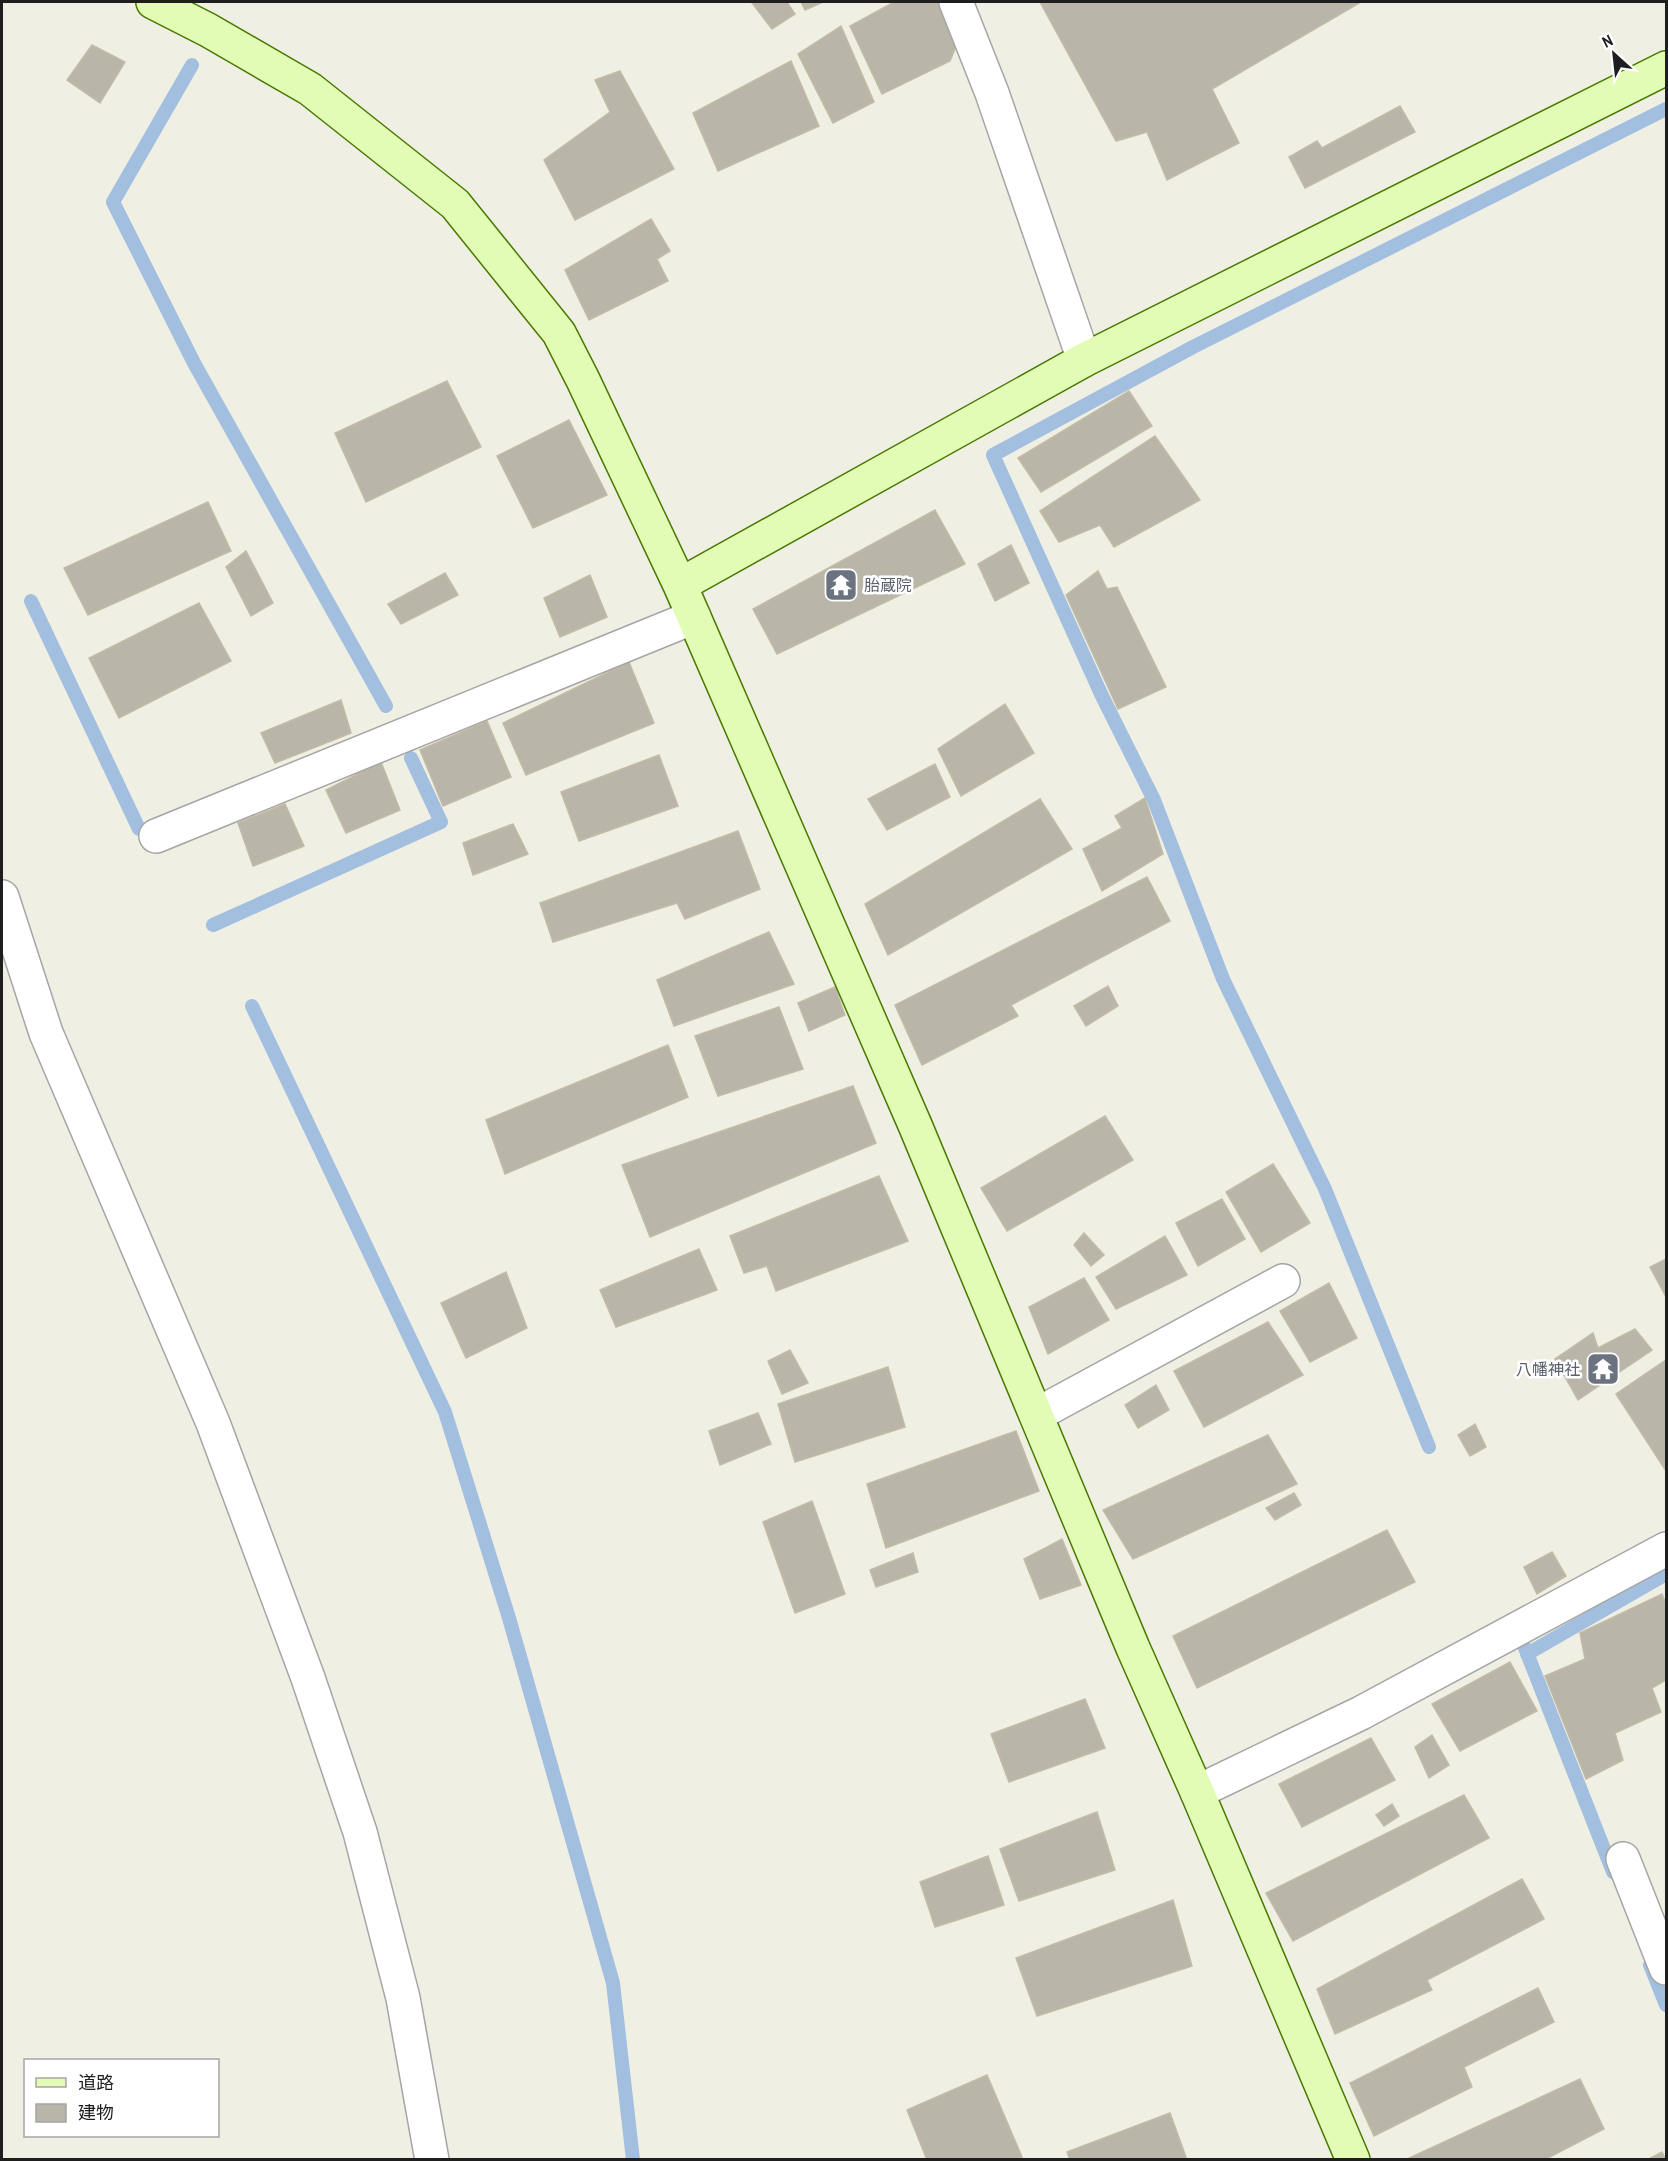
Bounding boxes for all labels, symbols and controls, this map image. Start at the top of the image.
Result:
north arrow [1584,24,1644,84]
text: N [1598,29,1616,53]
temple icon: 胎蔵院 [823,567,859,603]
place label: 胎蔵院 [864,574,912,596]
temple icon: 八幡神社 [1585,1351,1621,1387]
place label: 八幡神社 [1516,1358,1580,1380]
legend [24,2059,219,2137]
text: 道路 [78,2070,114,2095]
text: 建物 [78,2100,114,2125]

